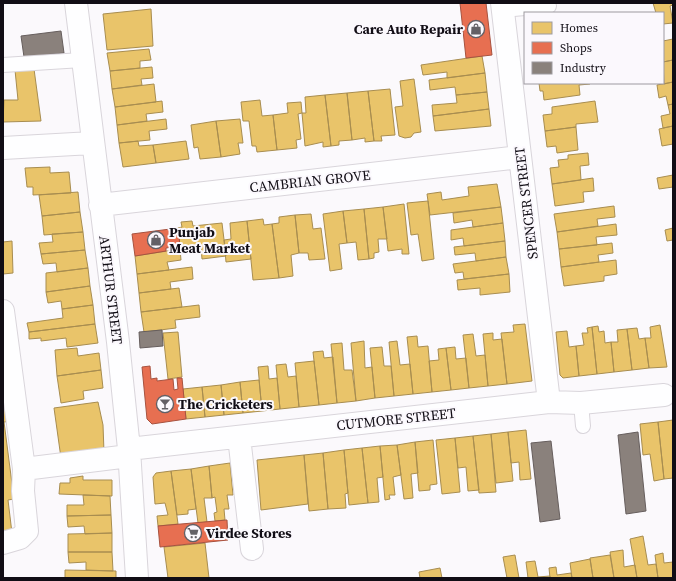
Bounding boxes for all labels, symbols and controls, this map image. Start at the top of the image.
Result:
legend [524,12,664,84]
place label: Care Auto Repair [354,19,463,39]
shop icon: Care Auto Repair [466,19,486,39]
text: Homes [560,20,598,36]
text: Shops [560,40,592,56]
text: Industry [560,60,607,76]
street label: SPENCER STREET [509,145,543,260]
street label: CAMBRIAN GROVE [249,165,371,197]
place label: Punjab Meat Market [169,222,251,258]
shop icon: Punjab Meat Market [146,230,166,250]
street label: ARTHUR STREET [94,234,128,346]
bar icon: The Cricketers [155,394,175,414]
place label: The Cricketers [178,394,273,414]
street label: CUTMORE STREET [335,403,457,435]
supermarket icon: Virdee Stores [183,523,203,543]
place label: Virdee Stores [206,523,292,543]

